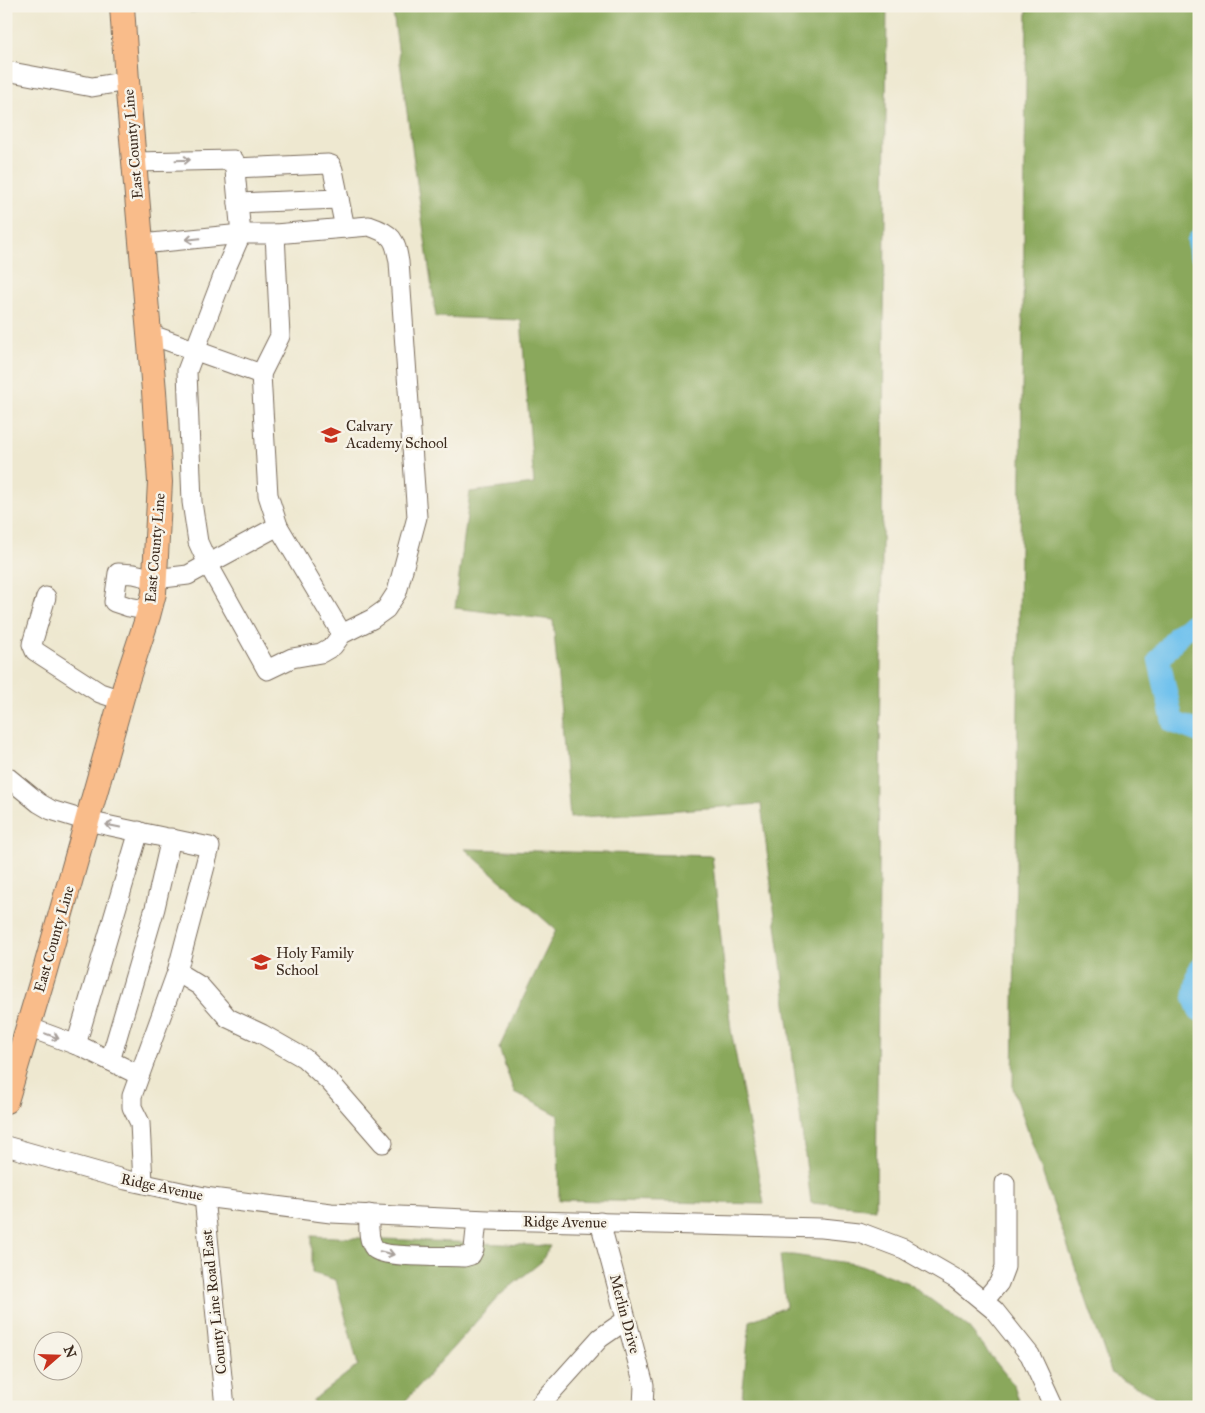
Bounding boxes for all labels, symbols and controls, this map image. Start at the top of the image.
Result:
street label: East County Line [119,88,147,200]
one-way arrow [174,155,191,165]
one-way arrow [185,234,201,244]
place label: Calvary Academy School [345,417,449,452]
school or university icon: Calvary Academy School [320,424,342,446]
street label: East County Line [141,492,169,604]
one-way arrow [105,821,121,831]
street label: East County Line [30,884,78,994]
place label: Holy Family School [276,944,355,979]
school or university icon: Holy Family School [250,951,272,973]
one-way arrow [44,1032,59,1041]
street label: Ridge Avenue [119,1169,205,1205]
street label: Ridge Avenue [523,1212,607,1232]
street label: County Line Road East [197,1228,231,1375]
one-way arrow [379,1249,395,1258]
street label: Merlin Drive [606,1272,644,1356]
north arrow [32,1330,82,1380]
text: N [60,1343,80,1360]

